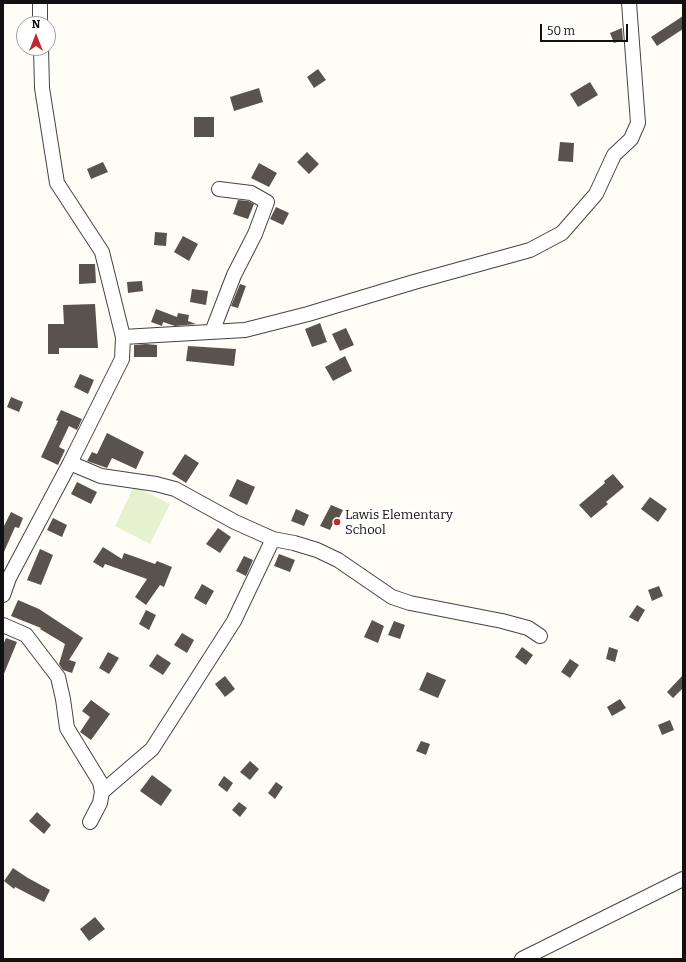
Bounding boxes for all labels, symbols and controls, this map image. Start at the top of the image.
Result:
north arrow [16,16,56,56]
scale bar [542,16,630,42]
text: N [32,18,40,31]
text: 50 m [547,24,575,38]
place label: Lawis Elementary School [345,507,453,538]
marker: Lawis Elementary School [332,517,342,527]

